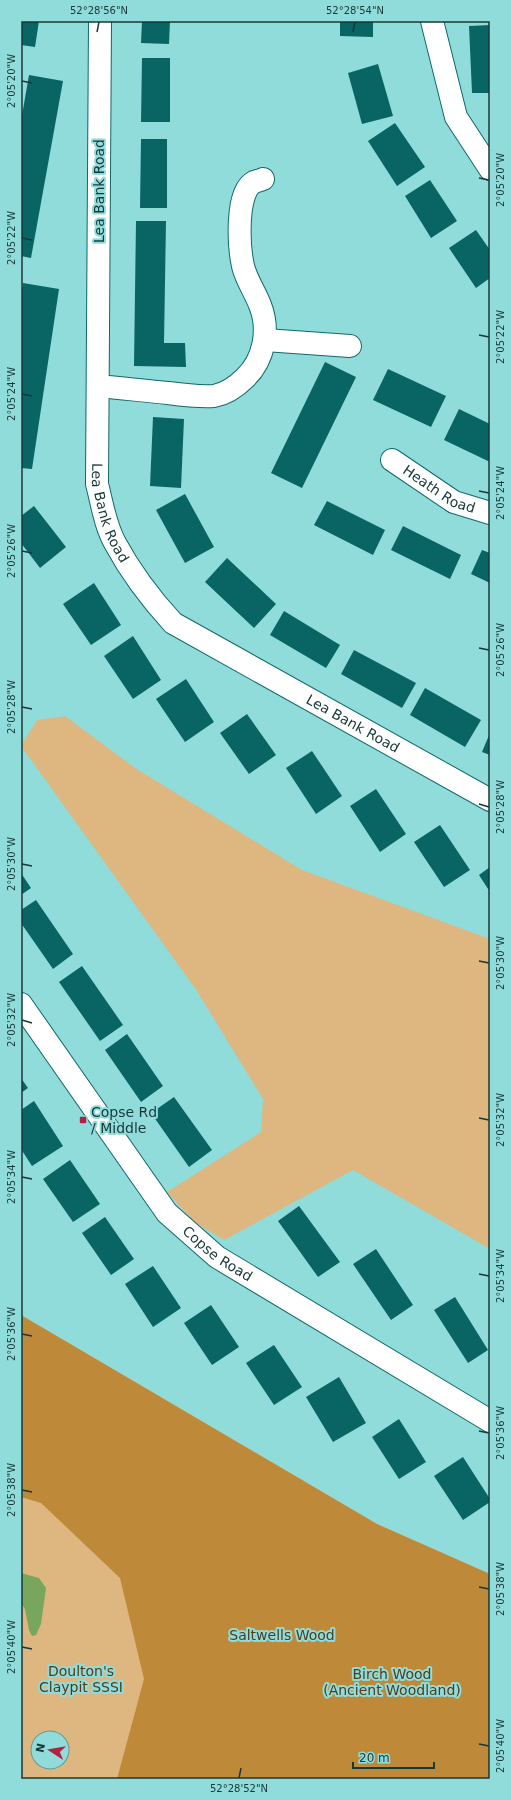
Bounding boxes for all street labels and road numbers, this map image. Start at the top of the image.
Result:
street label: Lea Bank Road [91,139,107,243]
street label: Heath Road [400,462,477,516]
street label: Lea Bank Road [89,463,132,565]
street label: Lea Bank Road [304,691,402,756]
street label: Copse Road [179,1223,255,1284]

